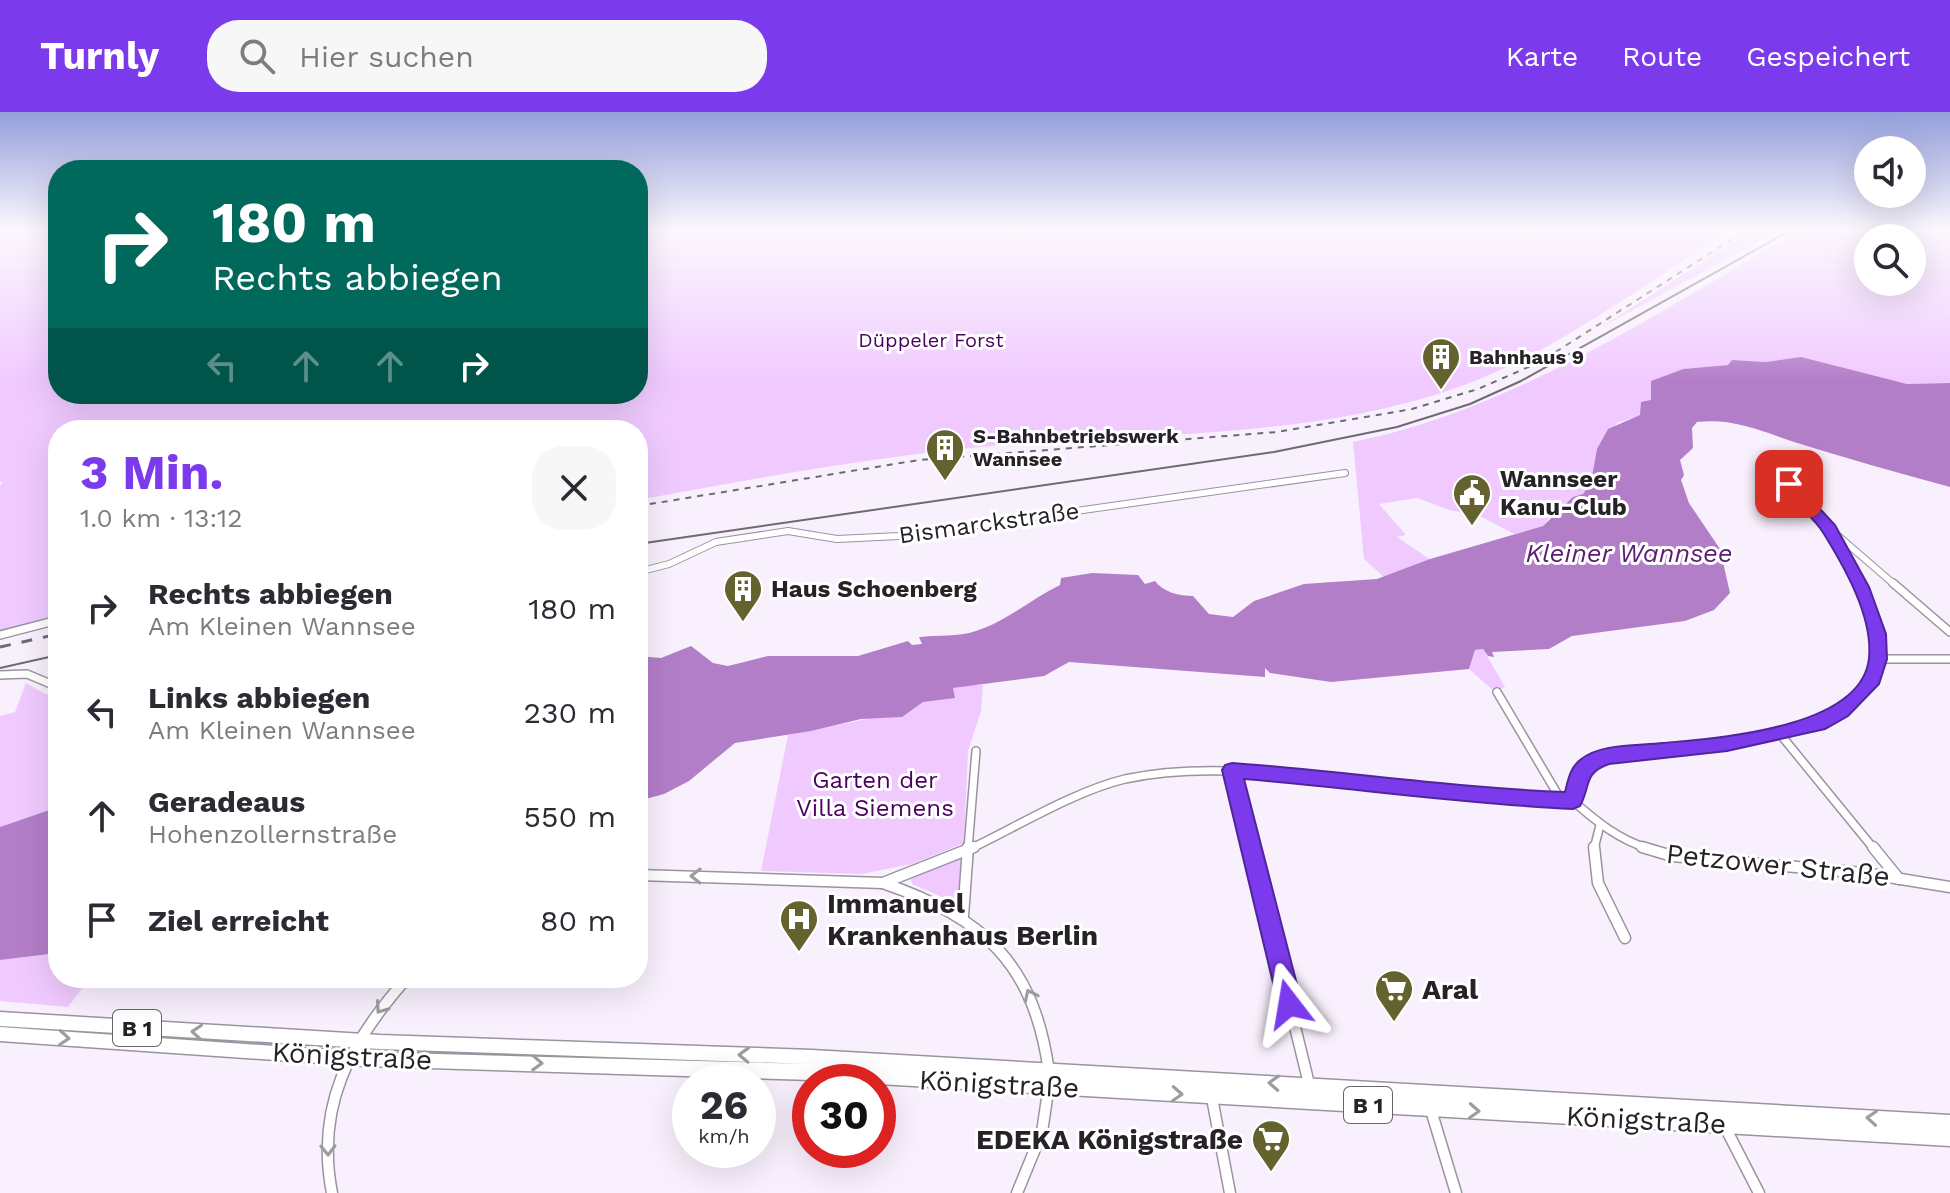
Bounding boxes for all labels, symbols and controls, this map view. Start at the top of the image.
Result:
search box [207,20,767,92]
text: Turnly [40,34,159,78]
icon: search [235,34,279,78]
text: Hier suchen [299,39,474,74]
text: Karte [1506,40,1578,73]
text: Route [1622,40,1702,73]
text: Gespeichert [1746,40,1910,73]
map controls [1854,136,1926,296]
button: sound [1854,136,1926,208]
text: 180 m [212,190,376,256]
icon: right [80,192,184,296]
button: search [1854,224,1926,296]
text: Rechts abbiegen [212,257,503,299]
park label: Düppeler Forst [858,328,1004,352]
building icon: Bahnhaus 9 [1420,336,1462,391]
icon: left [200,344,244,388]
icon: ahead [284,344,328,388]
icon: ahead [368,344,412,388]
icon: right [452,344,496,388]
place label: Bahnhaus 9 [1469,345,1584,369]
place label: S-Bahnbetriebswerk Wannsee [973,424,1179,471]
building icon: S-Bahnbetriebswerk Wannsee [924,427,966,482]
text: 3 Min. [80,444,224,501]
button: close [532,446,616,530]
pin [1755,450,1823,518]
icon: arrive [1767,462,1811,506]
place label: Wannseer Kanu-Club [1500,465,1627,521]
public building icon: Wannseer Kanu-Club [1451,472,1493,527]
street label: Bismarckstraße [897,496,1081,550]
text: 1.0 km · 13:12 [80,503,242,533]
water label: Kleiner Wannsee [1525,538,1733,568]
building icon: Haus Schoenberg [722,568,764,623]
place label: Haus Schoenberg [771,575,977,603]
text: Rechts abbiegen [148,576,393,611]
icon: right [80,586,124,630]
text: 180 m [528,591,616,626]
text: Am Kleinen Wannsee [148,611,416,641]
text: Links abbiegen [148,680,370,715]
icon: left [80,690,124,734]
text: 230 m [524,695,616,730]
text: Am Kleinen Wannsee [148,715,416,745]
park label: Garten der Villa Siemens [796,766,954,822]
text: Geradeaus [148,784,305,819]
icon: ahead [80,794,124,838]
text: 550 m [524,799,616,834]
text: Hohenzollernstraße [148,819,397,849]
street label: Petzower Straße [1664,837,1892,893]
one-way arrow [689,868,702,885]
place label: Immanuel Krankenhaus Berlin [827,887,1098,952]
icon: arrive [80,898,124,942]
hospital icon: Immanuel Krankenhaus Berlin [778,898,820,953]
text: Ziel erreicht [148,903,329,938]
text: 80 m [540,903,616,938]
position arrow [1247,962,1331,1046]
supermarket icon: Aral [1373,968,1415,1023]
place label: Aral [1422,973,1479,1006]
one-way arrow [1024,989,1040,1004]
one-way arrow [376,999,391,1014]
road number: B 1 [113,1010,161,1046]
one-way arrow [190,1024,203,1041]
one-way arrow [57,1029,70,1046]
street label: Königstraße [271,1035,433,1077]
one-way arrow [737,1046,750,1063]
one-way arrow [531,1055,544,1072]
street label: Königstraße [918,1063,1080,1105]
speed limit sign: 30 [792,1064,896,1168]
one-way arrow [1267,1075,1280,1092]
text: 26 [700,1082,748,1129]
one-way arrow [1171,1085,1184,1102]
road number: B 1 [1344,1087,1392,1123]
street label: Königstraße [1565,1099,1727,1141]
one-way arrow [1468,1102,1481,1119]
one-way arrow [1865,1110,1878,1127]
supermarket icon: EDEKA Königstraße [1250,1118,1292,1173]
place label: EDEKA Königstraße [976,1123,1243,1156]
text: km/h [698,1124,750,1148]
one-way arrow [319,1144,336,1157]

